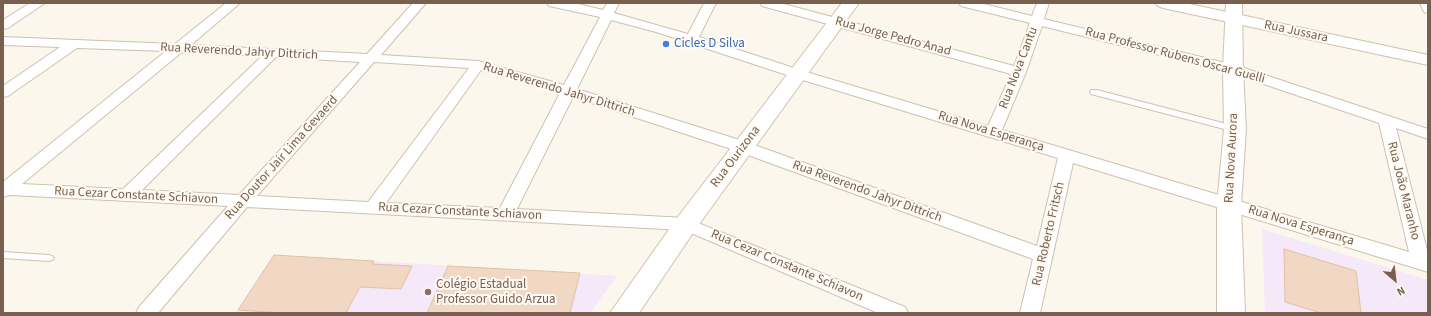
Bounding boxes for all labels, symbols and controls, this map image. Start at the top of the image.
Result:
street label: Rua Jorge Pedro Anad [833,14,953,60]
street label: Rua Jussara [1263,18,1329,46]
street label: Rua Professor Rubens Oscar Guelli [1083,24,1267,88]
street label: Rua Nova Cantu [996,25,1042,111]
place label: Cicles D Silva [674,36,745,52]
marker: Cicles D Silva [661,39,671,49]
street label: Rua Reverendo Jahyr Dittrich [160,40,318,64]
street label: Rua Reverendo Jahyr Dittrich [481,59,637,121]
street label: Rua Doutor Jair Lima Gevaerd [222,93,342,223]
street label: Rua Nova Esperança [936,108,1046,156]
street label: Rua Nova Aurora [1222,113,1242,203]
street label: Rua Ourizona [708,123,764,191]
street label: Rua João Maranho [1383,140,1423,242]
street label: Rua Reverendo Jahyr Dittrich [790,158,944,226]
street label: Rua Roberto Fritsch [1029,180,1069,288]
street label: Rua Cezar Constante Schiavon [54,184,218,208]
street label: Rua Cezar Constante Schiavon [378,200,542,224]
street label: Rua Nova Esperança [1246,202,1356,250]
street label: Rua Cezar Constante Schiavon [708,227,866,305]
north arrow [1375,260,1415,300]
place label: Colégio Estadual Professor Guido Arzua [436,277,556,308]
text: N [1394,283,1408,299]
marker: Colégio Estadual Professor Guido Arzua [423,287,433,297]

